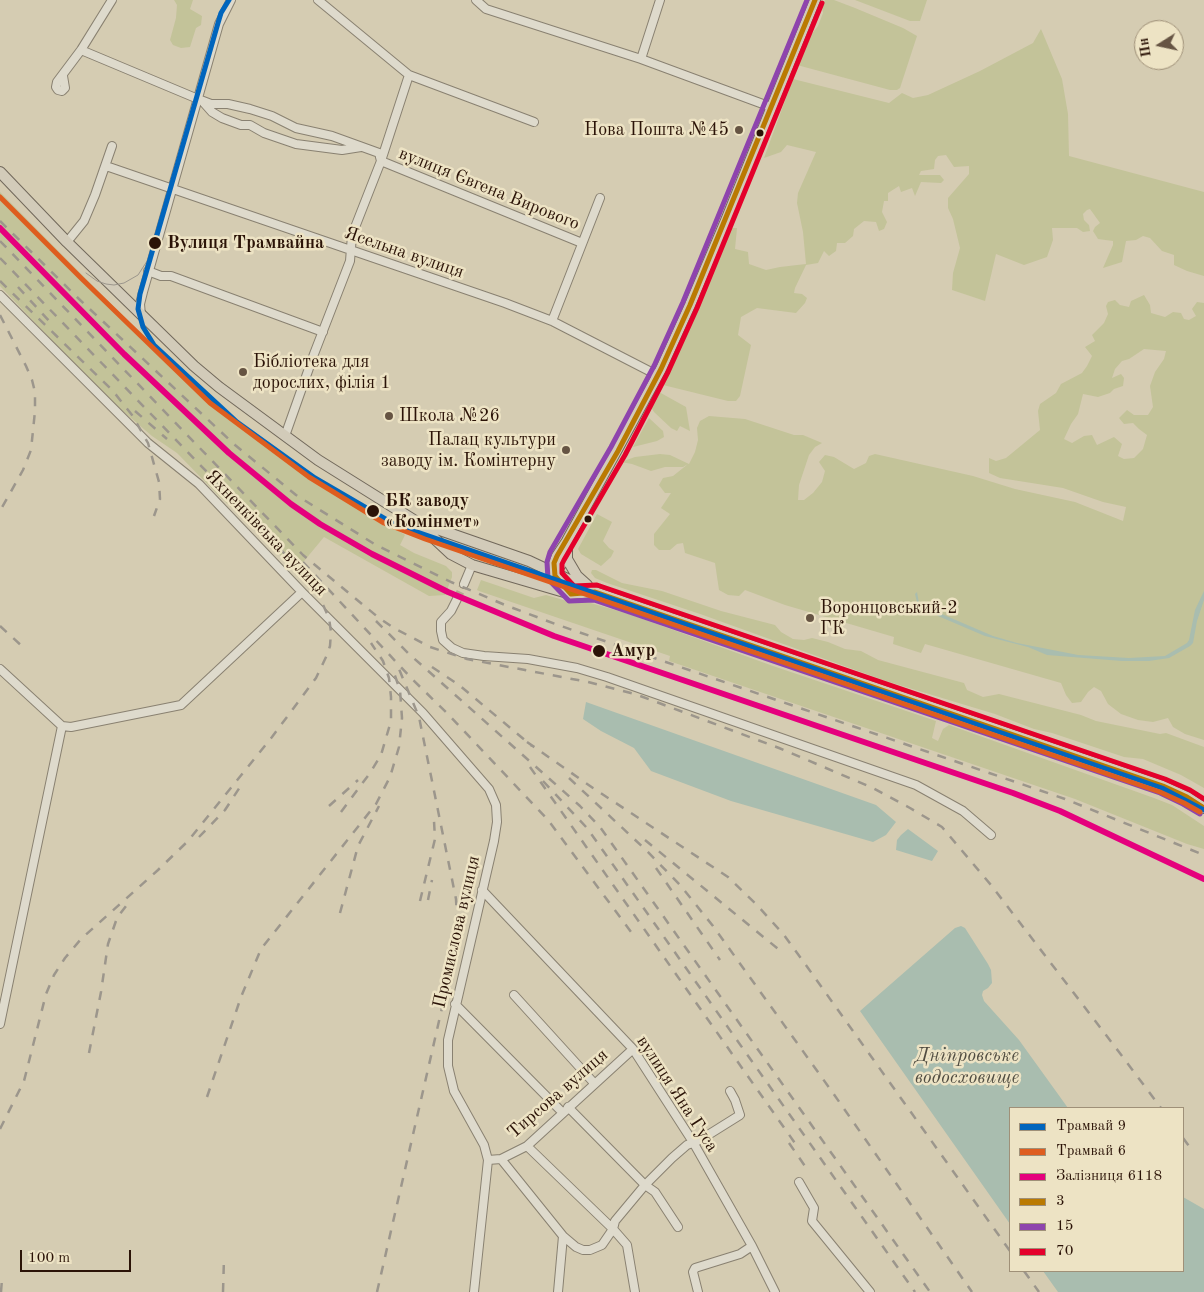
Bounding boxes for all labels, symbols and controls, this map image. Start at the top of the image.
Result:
north arrow [1134,20,1184,70]
text: Пн [1137,37,1154,58]
place label: Нова Пошта №45 [584,119,729,141]
marker: Нова Пошта №45 [733,124,745,136]
unlabelled marker [755,128,765,138]
street label: вулиця Євгена Вирового [395,143,583,235]
street label: Ясельна вулиця [341,222,467,284]
place label: Вулиця Трамвайна [167,232,324,254]
marker: Вулиця Трамвайна [147,235,163,251]
place label: Бiблiотека для дорослих, фiлiя 1 [253,351,391,394]
marker: Бiблiотека для дорослих, фiлiя 1 [237,366,249,378]
place label: Школа №26 [399,405,500,427]
marker: Школа №26 [383,410,395,422]
place label: Палац культури заводу ім. Комінтерну [381,429,556,472]
marker: Палац культури заводу ім. Комінтерну [560,444,572,456]
street label: Яхненківська вулиця [200,465,332,601]
place label: БК заводу «Комінмет» [385,490,480,532]
marker: БК заводу «Комінмет» [365,503,381,519]
unlabelled marker [583,514,593,524]
place label: Воронцовський-2 ГК [820,597,958,640]
marker: Воронцовський-2 ГК [804,612,816,624]
place label: Амур [611,640,655,662]
marker: Амур [591,643,607,659]
street label: Промислова вулиця [429,854,485,1010]
street label: вулиця Яна Гуса [631,1032,723,1156]
street label: Тирсова вулиця [503,1044,613,1144]
water label: Дніпровське водосховище [915,1045,1019,1089]
legend [1009,1107,1184,1272]
text: Трамвай 9 [1056,1119,1126,1134]
text: Трамвай 6 [1056,1144,1126,1159]
text: Залізниця 6118 [1056,1169,1162,1184]
text: 3 [1056,1194,1065,1209]
text: 15 [1056,1219,1073,1234]
scale bar [22,1240,134,1272]
text: 70 [1056,1244,1073,1259]
text: 100 m [28,1251,70,1266]

